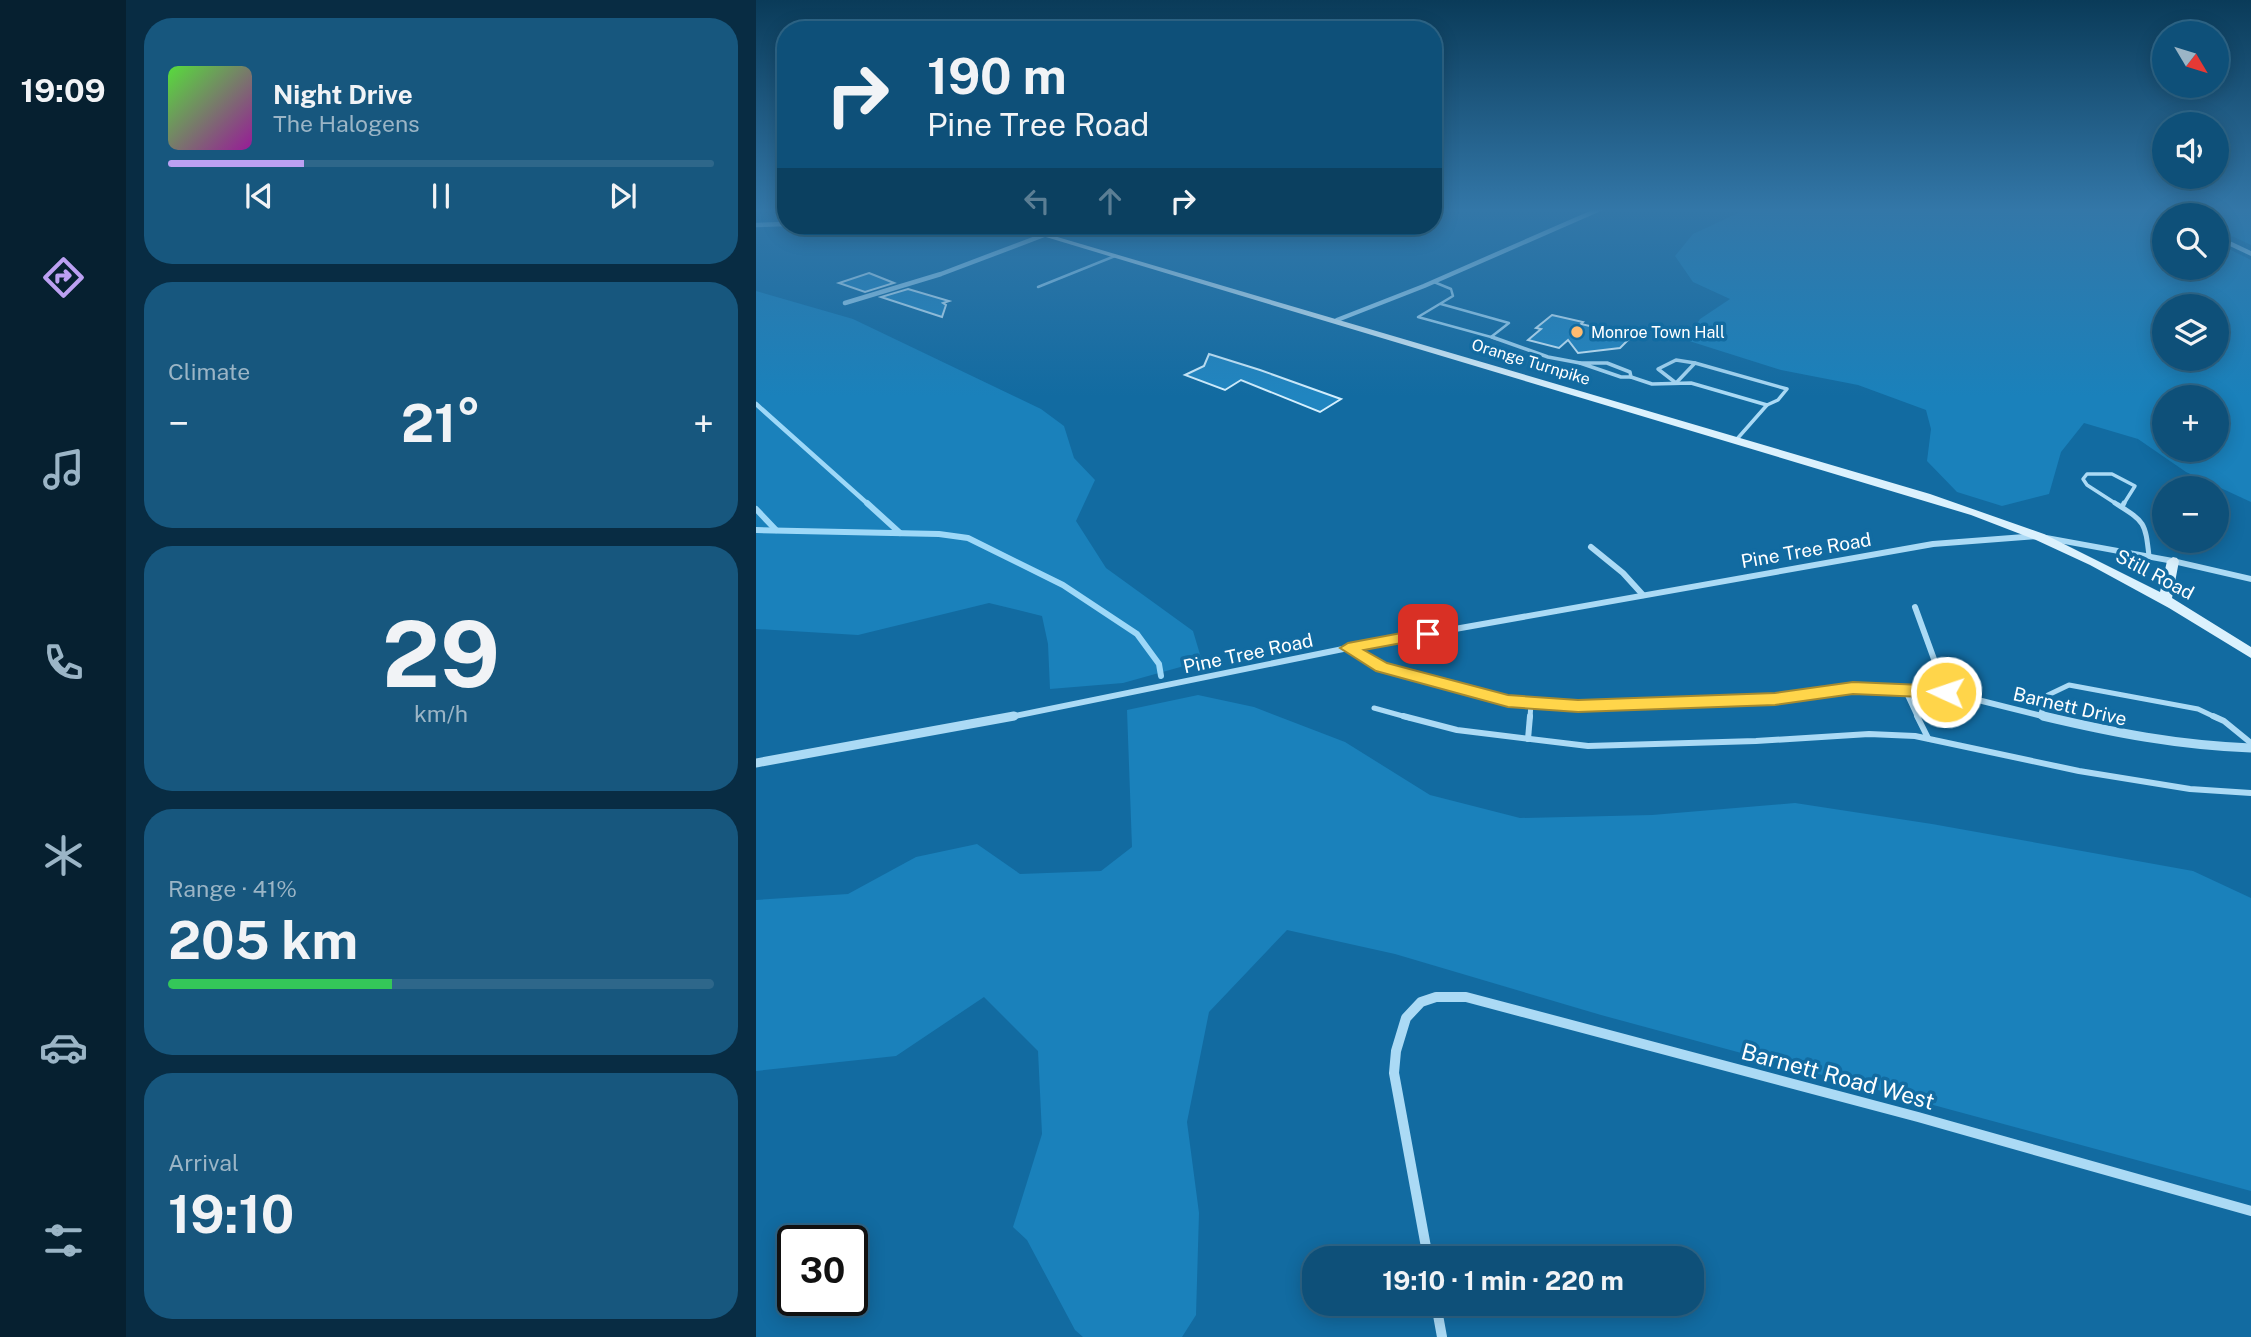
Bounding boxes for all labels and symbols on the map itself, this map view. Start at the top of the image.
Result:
north arrow [2152,21,2230,98]
place label: Monroe Town Hall [1591,323,1725,342]
marker: Monroe Town Hall [1569,324,1585,340]
street label: Orange Turnpike [1469,335,1593,389]
street label: Pine Tree Road [1739,528,1873,572]
street label: Still Road [2112,544,2198,604]
pin [1398,604,1458,664]
street label: Pine Tree Road [1181,629,1315,677]
position arrow [1909,655,1983,729]
street label: Barnett Drive [2011,682,2129,730]
street label: Barnett Road West [1738,1037,1938,1115]
speed limit sign: 30 [777,1225,868,1316]

